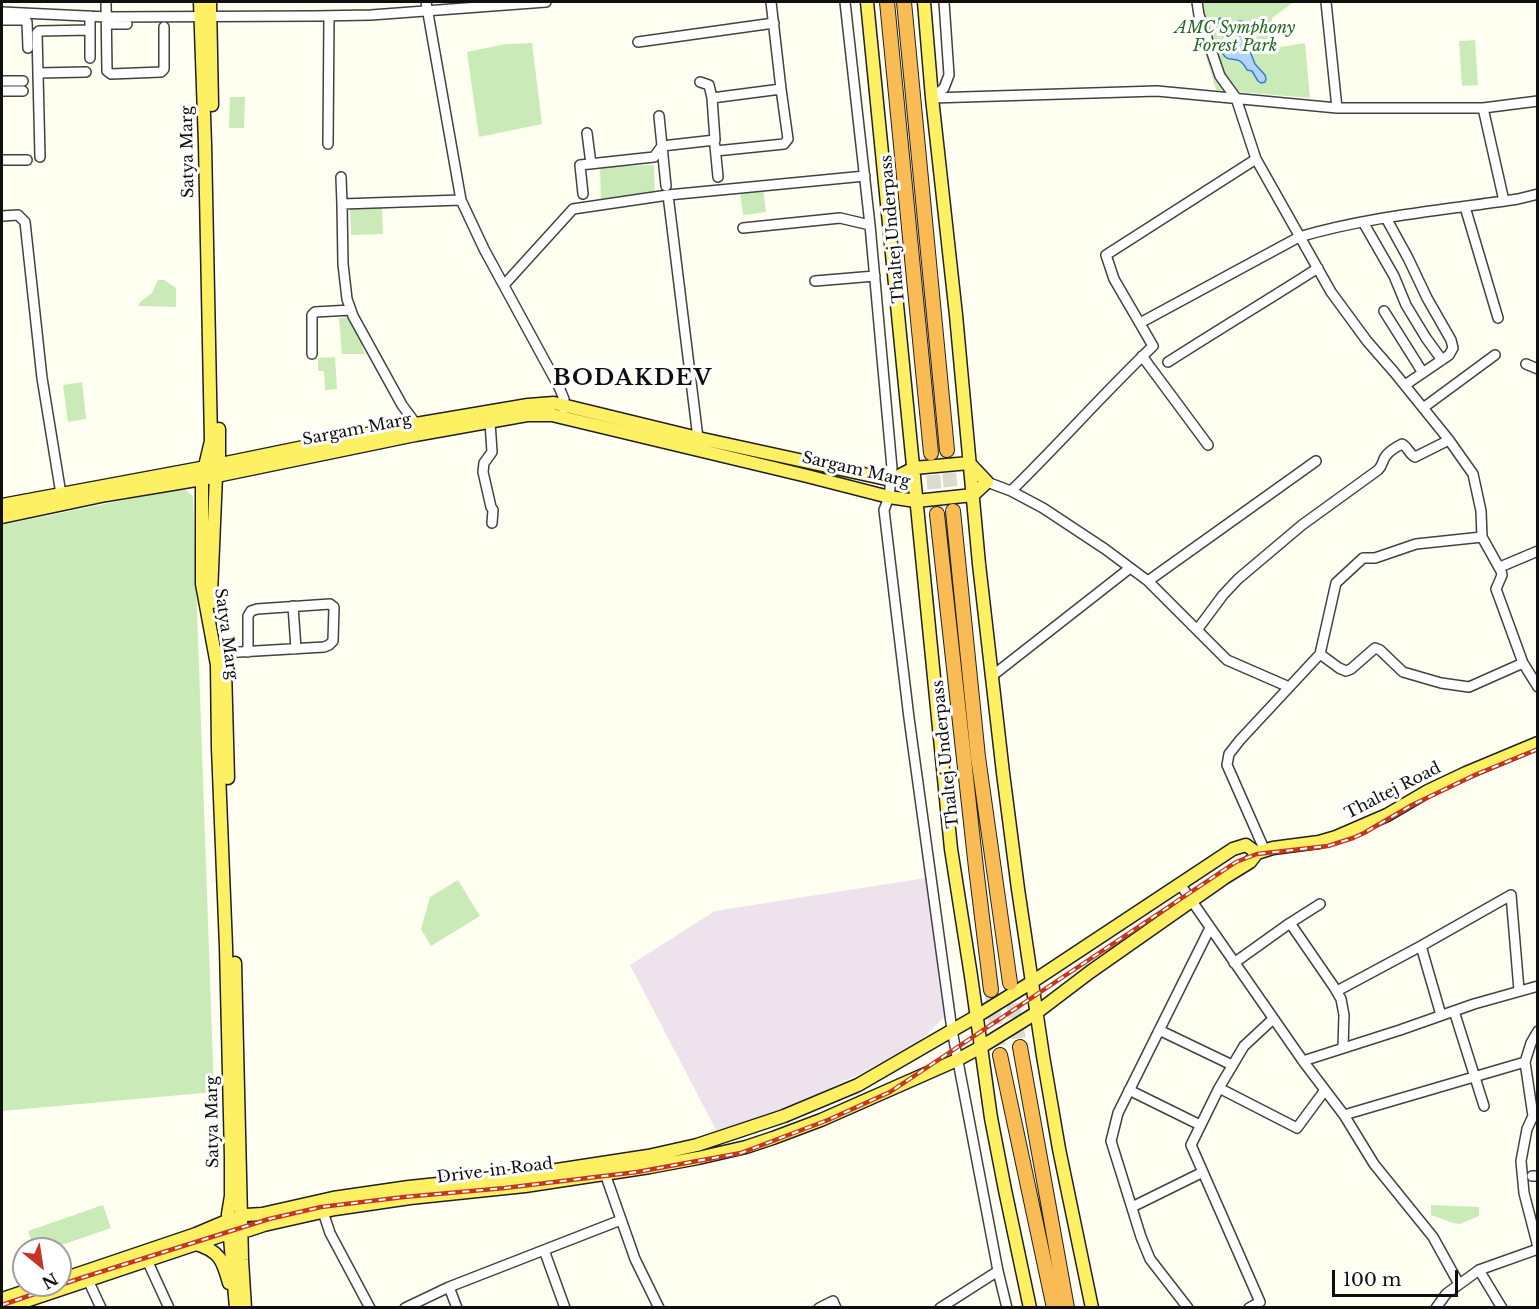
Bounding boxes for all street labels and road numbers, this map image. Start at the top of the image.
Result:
street label: Satya Marg [178,106,198,198]
street label: Thaltej Underpass [877,154,909,304]
street label: Sargam Marg [301,410,413,450]
street label: Sargam Marg [800,448,912,492]
street label: Satya Marg [210,587,242,681]
street label: Thaltej Underpass [929,679,963,829]
street label: Thaltej Road [1342,759,1444,823]
street label: Satya Marg [203,1076,223,1168]
street label: Drive-in Road [436,1154,554,1188]

